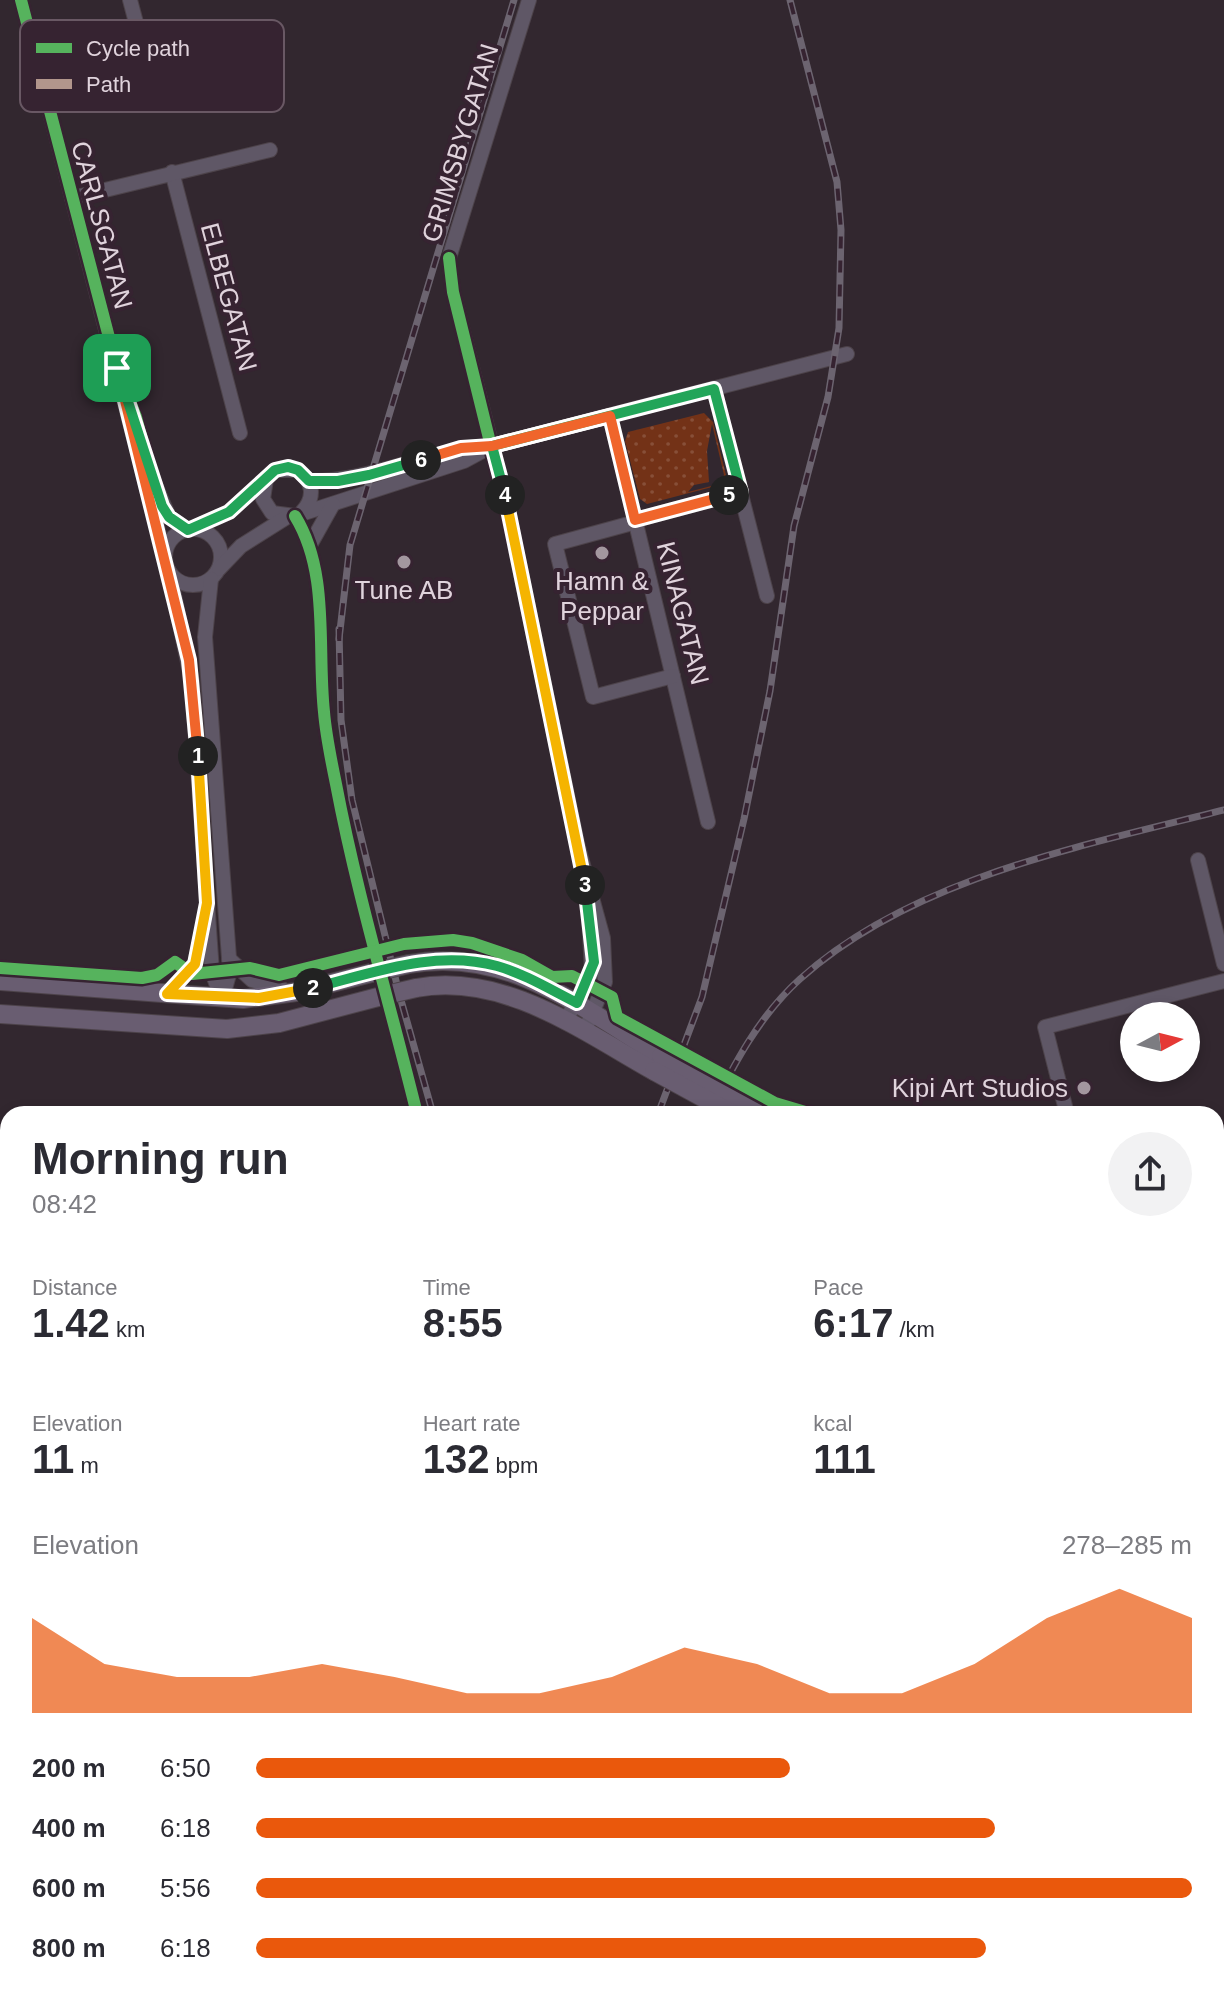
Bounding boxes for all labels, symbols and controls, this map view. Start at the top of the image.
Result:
legend [20,20,284,112]
text: Cycle path [86,36,190,61]
street label: GRIMSBYGATAN [416,40,504,246]
text: Path [86,72,131,97]
street label: CARLSGATAN [65,138,139,312]
street label: ELBEGATAN [195,220,263,374]
pin [83,334,151,402]
icon: arrive [95,346,139,390]
pin: 6 [401,440,441,480]
text: 6 [415,447,427,472]
pin: 4 [485,475,525,515]
pin: 5 [709,475,749,515]
text: 4 [499,482,511,507]
text: 5 [723,482,735,507]
street label: KINAGATAN [651,538,715,688]
marker: Hamn & Peppar [593,544,611,562]
marker: Tune AB [395,553,413,571]
place label: Hamn & Peppar [555,566,649,626]
place label: Tune AB [355,575,453,605]
pin: 1 [178,736,218,776]
text: 1 [192,743,204,768]
pin: 3 [565,865,605,905]
text: 3 [579,872,591,897]
pin: 2 [293,968,333,1008]
text: 2 [307,975,319,1000]
north arrow [1120,1002,1200,1082]
map controls [1120,1002,1200,1082]
place label: Kipi Art Studios [892,1073,1068,1103]
marker: Kipi Art Studios [1075,1079,1093,1097]
button: share [1108,1132,1192,1216]
text: Morning run [32,1134,289,1183]
text: 08:42 [32,1189,97,1219]
text: Distance [32,1275,118,1300]
text: Time [423,1275,471,1300]
text: Pace [813,1275,863,1300]
text: 1.42 [32,1301,110,1345]
text: 8:55 [423,1301,503,1345]
text: 6:17 [813,1301,893,1345]
text: km [110,1317,145,1342]
text: /km [893,1317,935,1342]
text: Elevation [32,1411,123,1436]
text: Heart rate [423,1411,520,1436]
text: kcal [813,1411,852,1436]
text: 11 [32,1437,74,1481]
text: 132 [423,1437,489,1481]
text: 111 [813,1437,876,1481]
text: m [74,1453,99,1478]
text: bpm [489,1453,538,1478]
text: Elevation [32,1530,139,1560]
text: 278–285 m [1062,1530,1192,1560]
text: 200 m [32,1753,106,1783]
text: 6:50 [160,1753,211,1783]
text: 400 m [32,1813,106,1843]
text: 6:18 [160,1813,211,1843]
text: 600 m [32,1873,106,1903]
text: 5:56 [160,1873,211,1903]
text: 800 m [32,1933,106,1963]
text: 6:18 [160,1933,211,1963]

